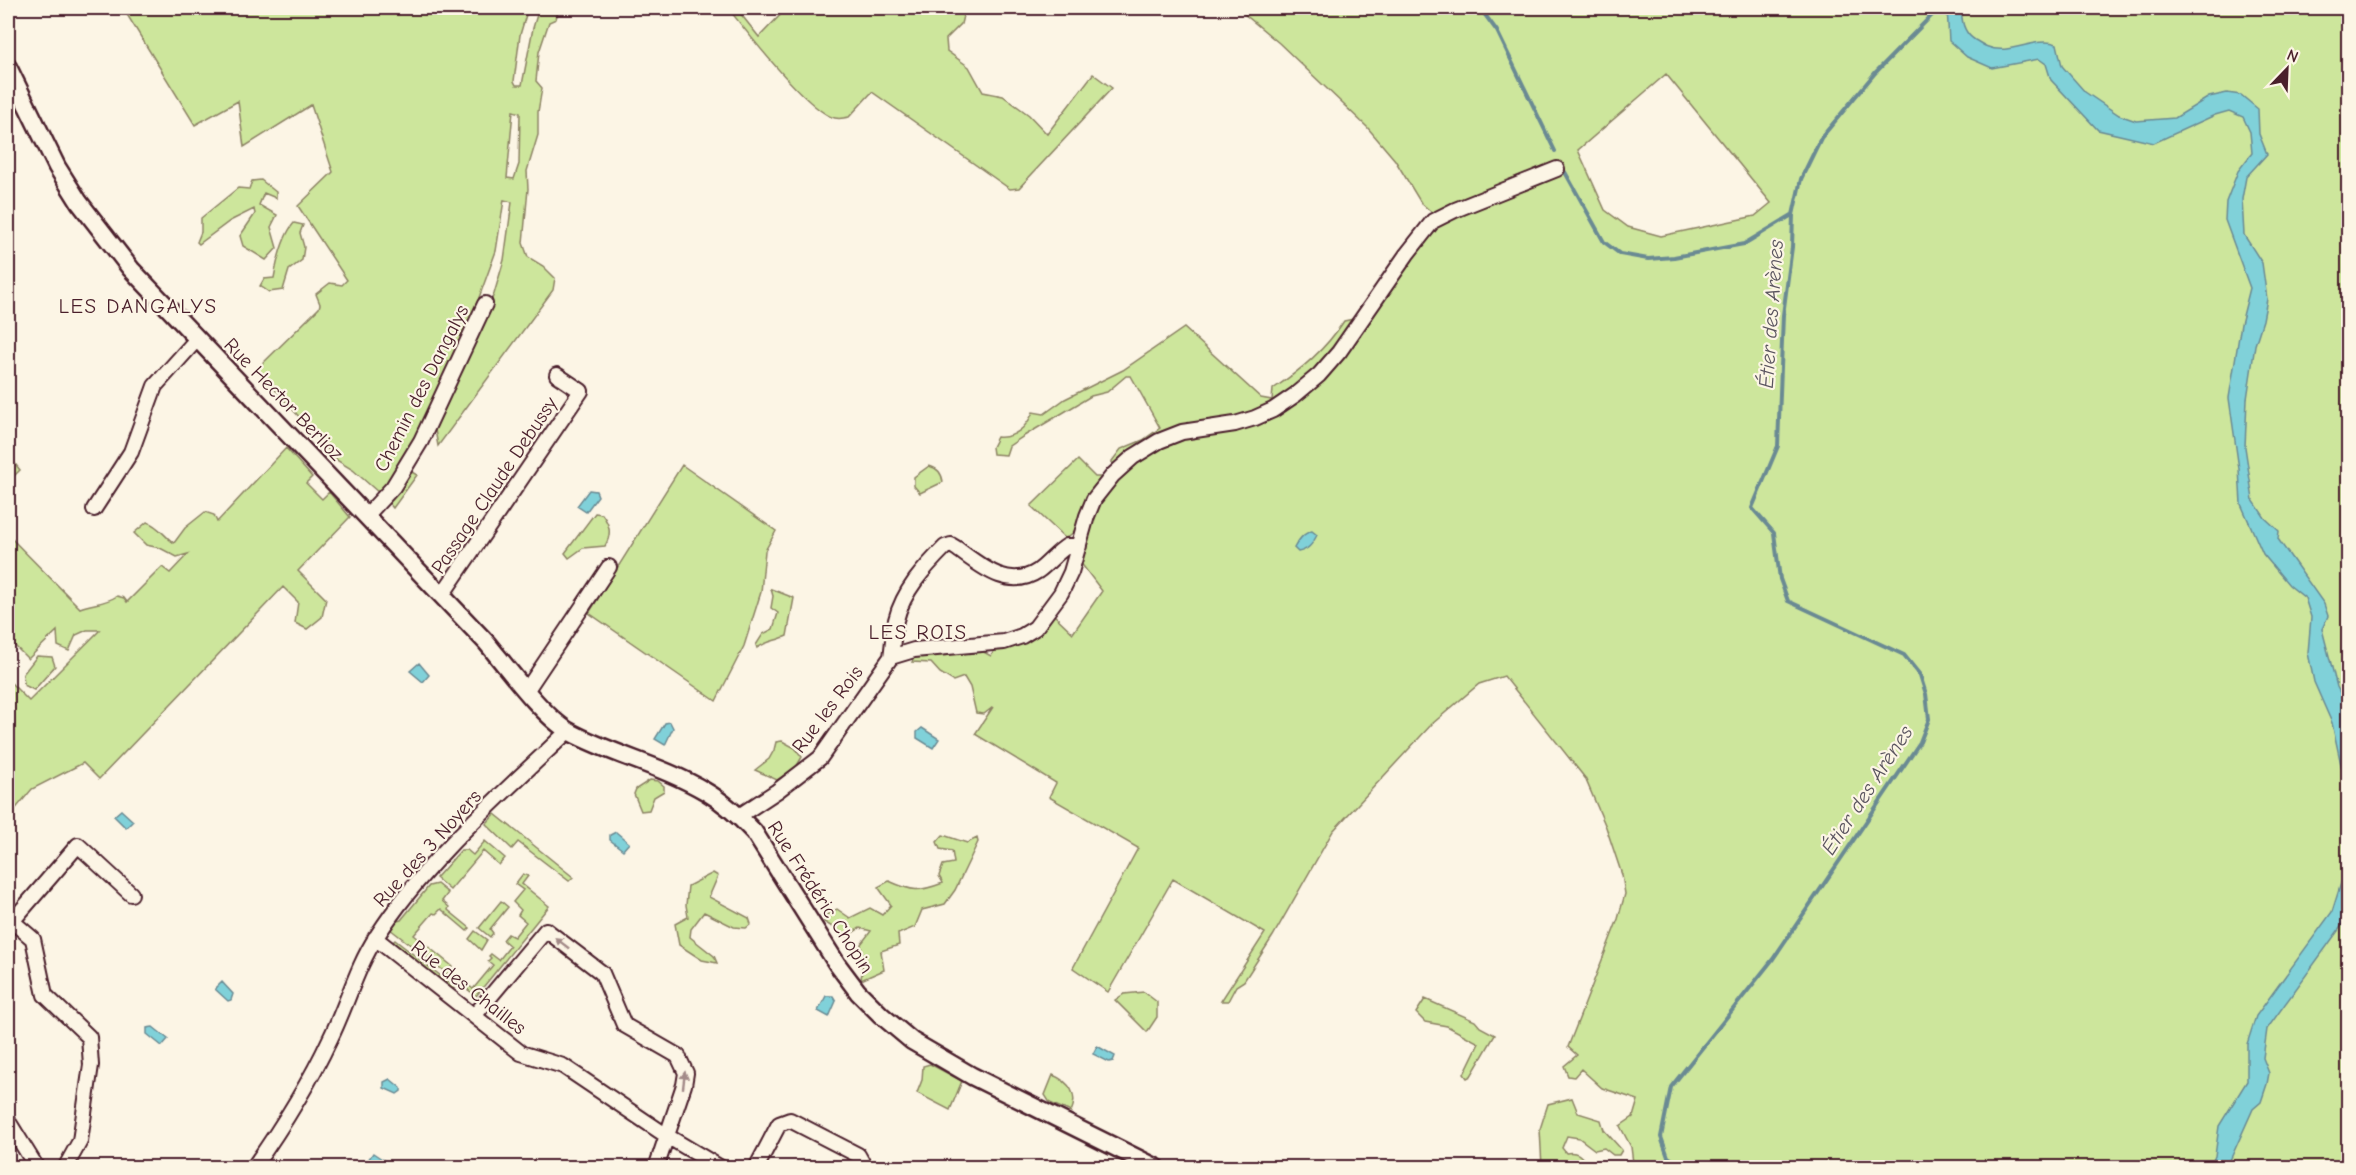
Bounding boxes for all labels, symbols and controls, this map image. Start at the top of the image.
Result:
north arrow [2257,39,2317,99]
text: N [2284,46,2301,66]
water label: Étier des Arènes [1753,239,1788,389]
district label: LES DANGALYS [58,294,218,318]
street label: Chemin des Dangalys [369,301,473,475]
street label: Rue Hector Berlioz [219,333,348,466]
street label: Passage Claude Debussy [427,392,562,578]
district label: LES ROIS [868,620,968,644]
street label: Rue les Rois [787,661,868,758]
water label: Étier des Arènes [1816,720,1918,859]
street label: Rue des 3 Noyers [369,785,486,912]
street label: Rue Frédéric Chopin [763,817,878,978]
street label: Rue des Chailles [407,935,531,1039]
one-way arrow [554,936,570,949]
one-way arrow [679,1070,689,1089]

